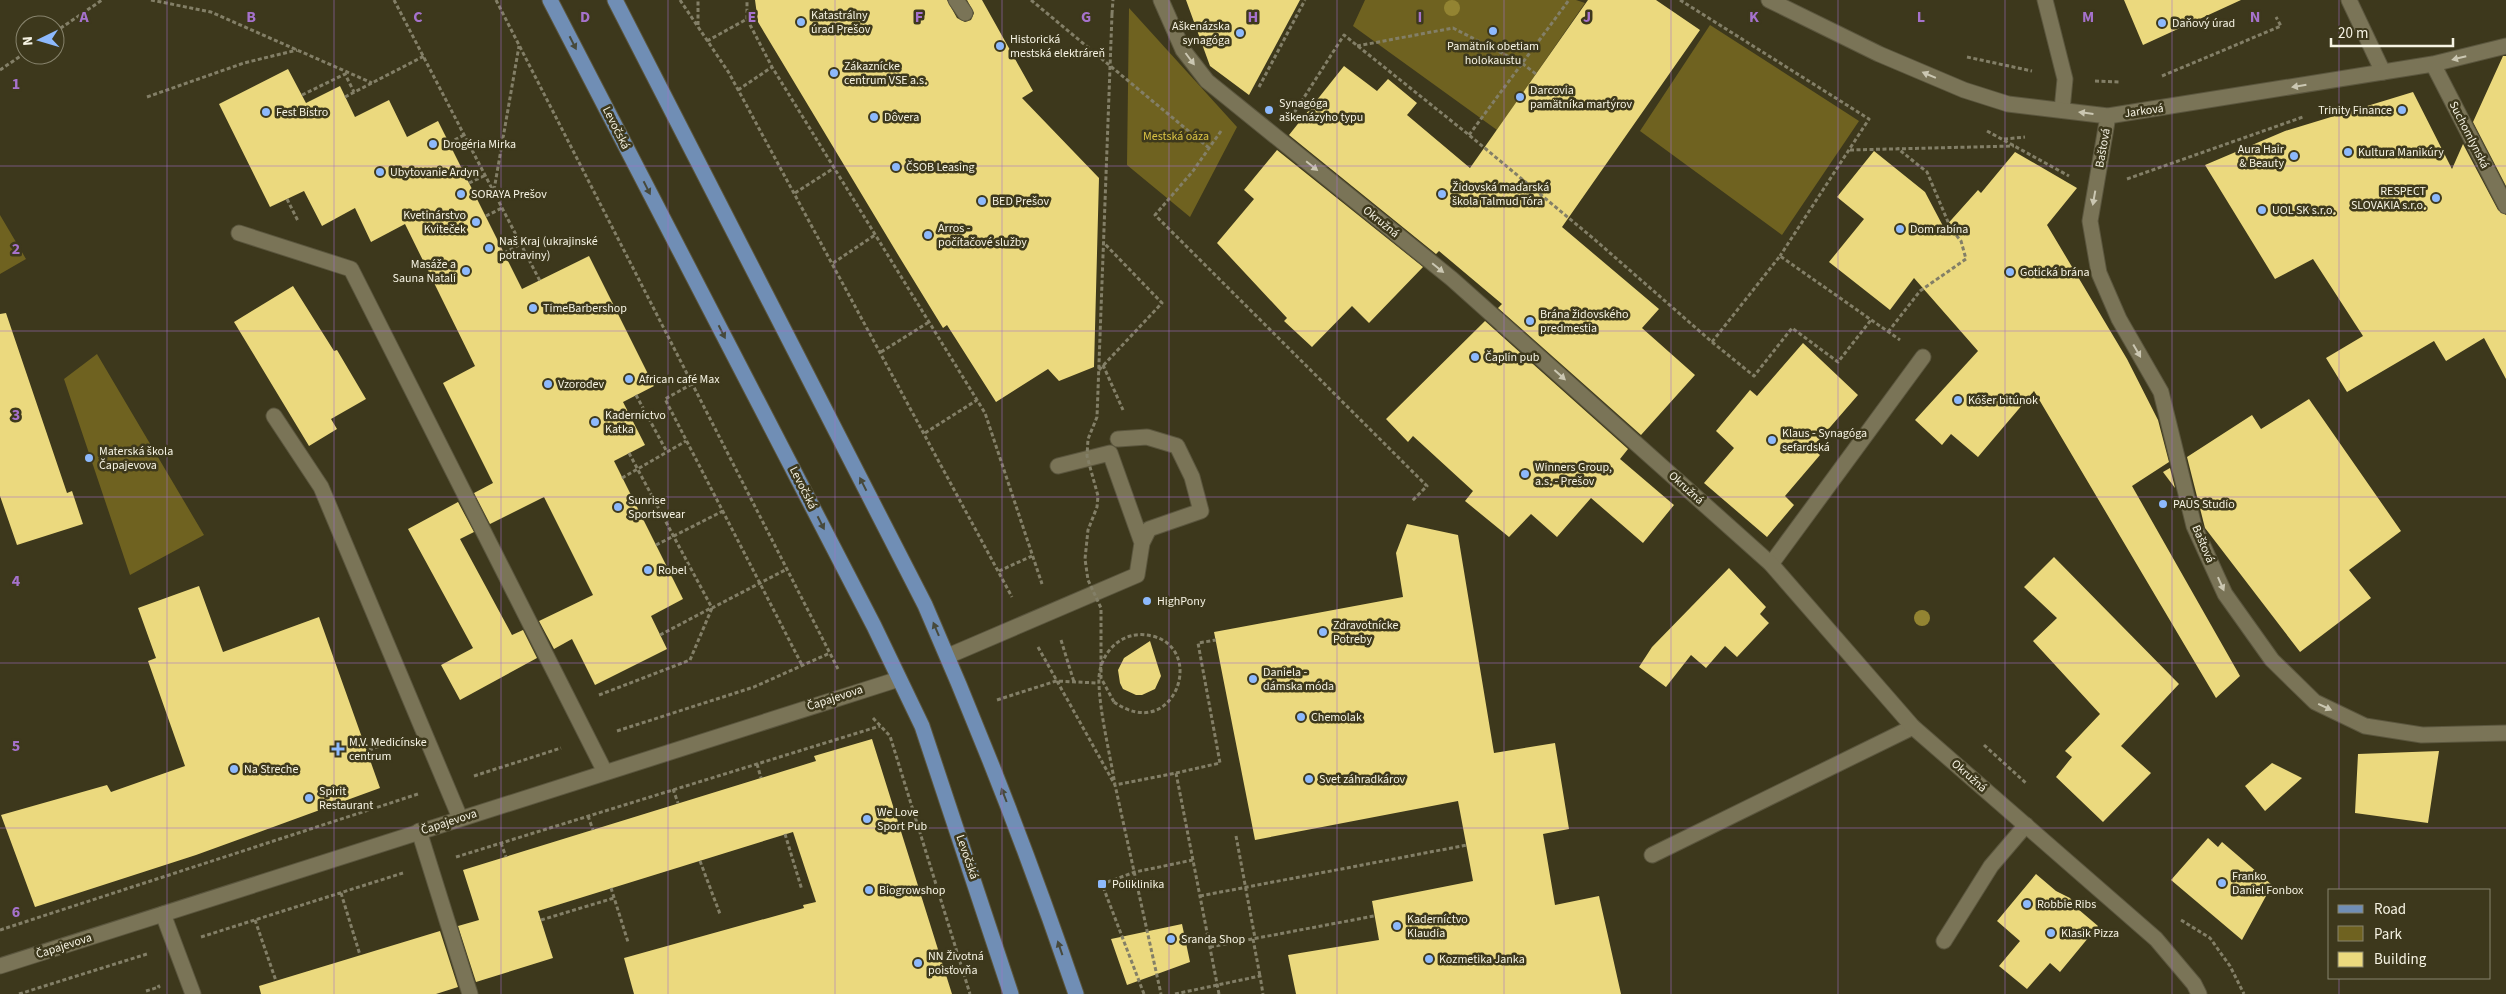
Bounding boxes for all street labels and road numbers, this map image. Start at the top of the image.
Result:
street label: Suchomlynská [2445,98,2493,172]
street label: Jarková [2123,100,2165,122]
street label: Levočská [598,104,634,152]
street label: Baštová [2091,127,2115,169]
street label: Okružná [1359,202,1403,242]
street label: Levočská [785,464,821,512]
street label: Okružná [1665,468,1707,508]
street label: Baštová [2187,522,2219,566]
street label: Čapajevova [805,681,865,715]
street label: Okružná [1947,756,1991,796]
street label: Čapajevova [419,805,479,839]
street label: Levočská [951,832,983,882]
street label: Čapajevova [34,929,94,963]

